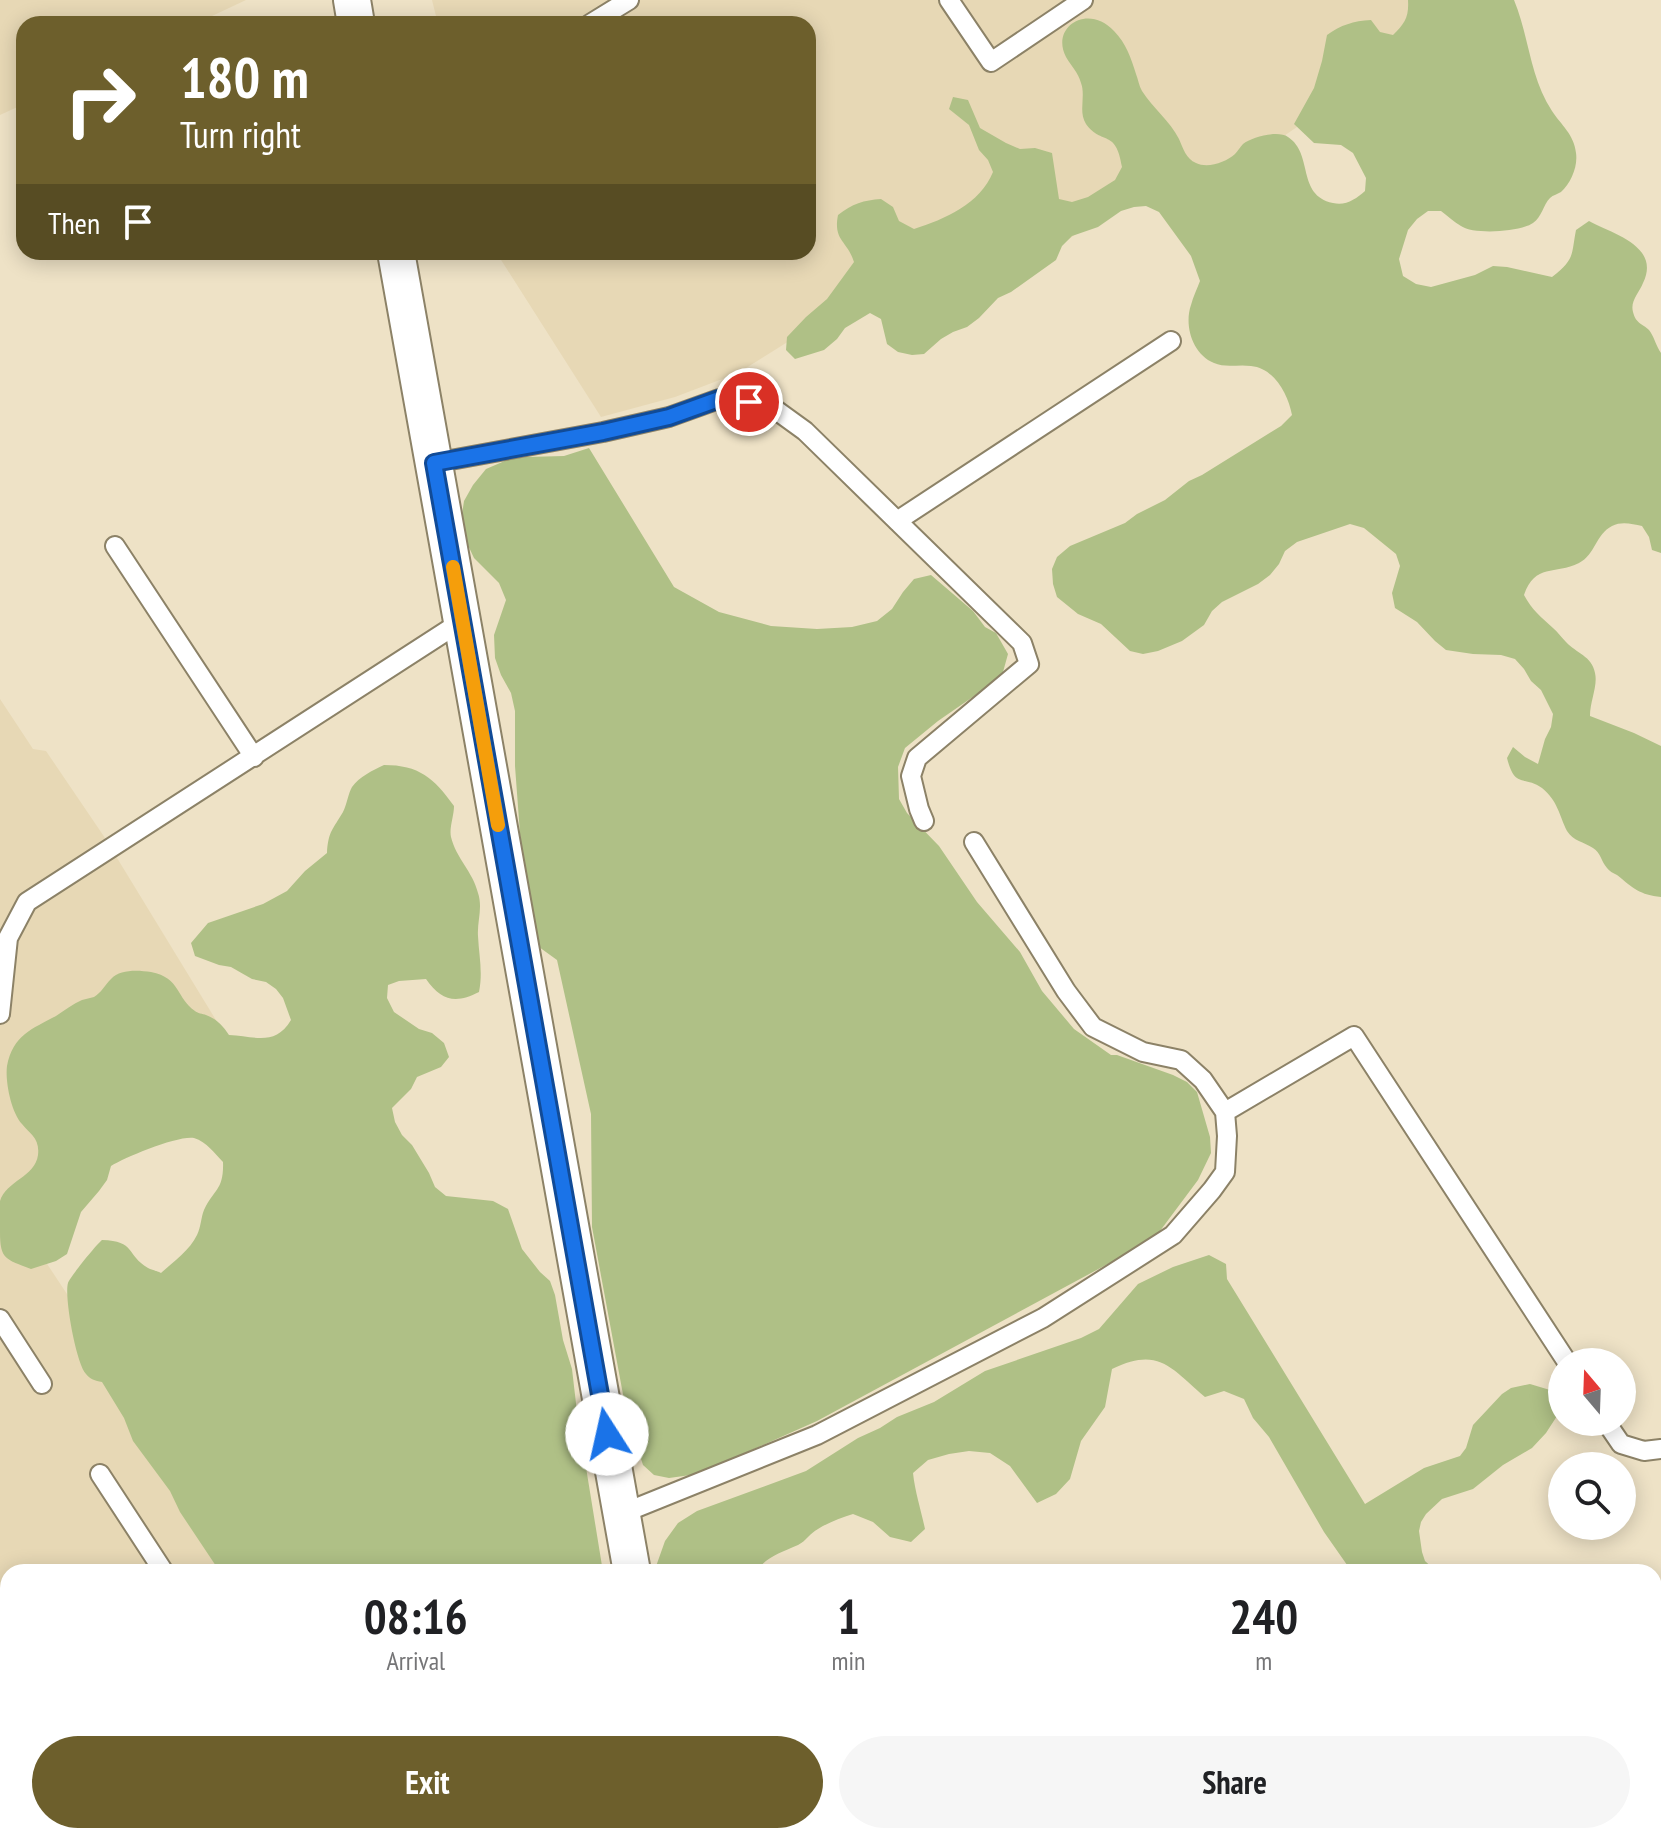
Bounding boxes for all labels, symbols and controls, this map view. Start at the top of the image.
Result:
text: 180 m [180,41,309,113]
icon: right [48,48,152,152]
text: Turn right [180,111,301,158]
icon: arrive [116,200,160,244]
text: Then [48,203,100,242]
pin [715,368,783,436]
icon: arrive [727,380,771,424]
north arrow [1548,1348,1636,1436]
map controls [1548,1348,1636,1540]
position arrow [565,1392,649,1476]
button: search [1548,1452,1636,1540]
text: 08:16 [364,1585,468,1647]
text: 1 [837,1585,860,1647]
text: 240 [1229,1585,1298,1647]
text: Arrival [386,1644,445,1677]
text: min [831,1644,865,1677]
text: m [1255,1644,1272,1677]
button: Exit [32,1736,823,1828]
button: Share [839,1736,1630,1828]

